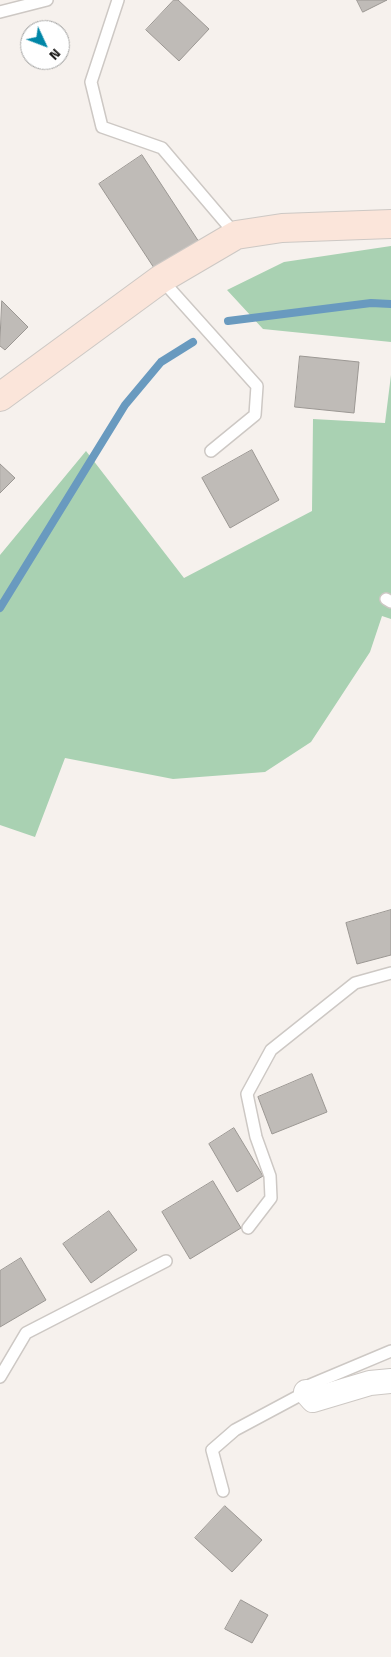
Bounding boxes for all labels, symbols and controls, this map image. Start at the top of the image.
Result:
north arrow [20,20,70,70]
text: N [45,44,67,66]

